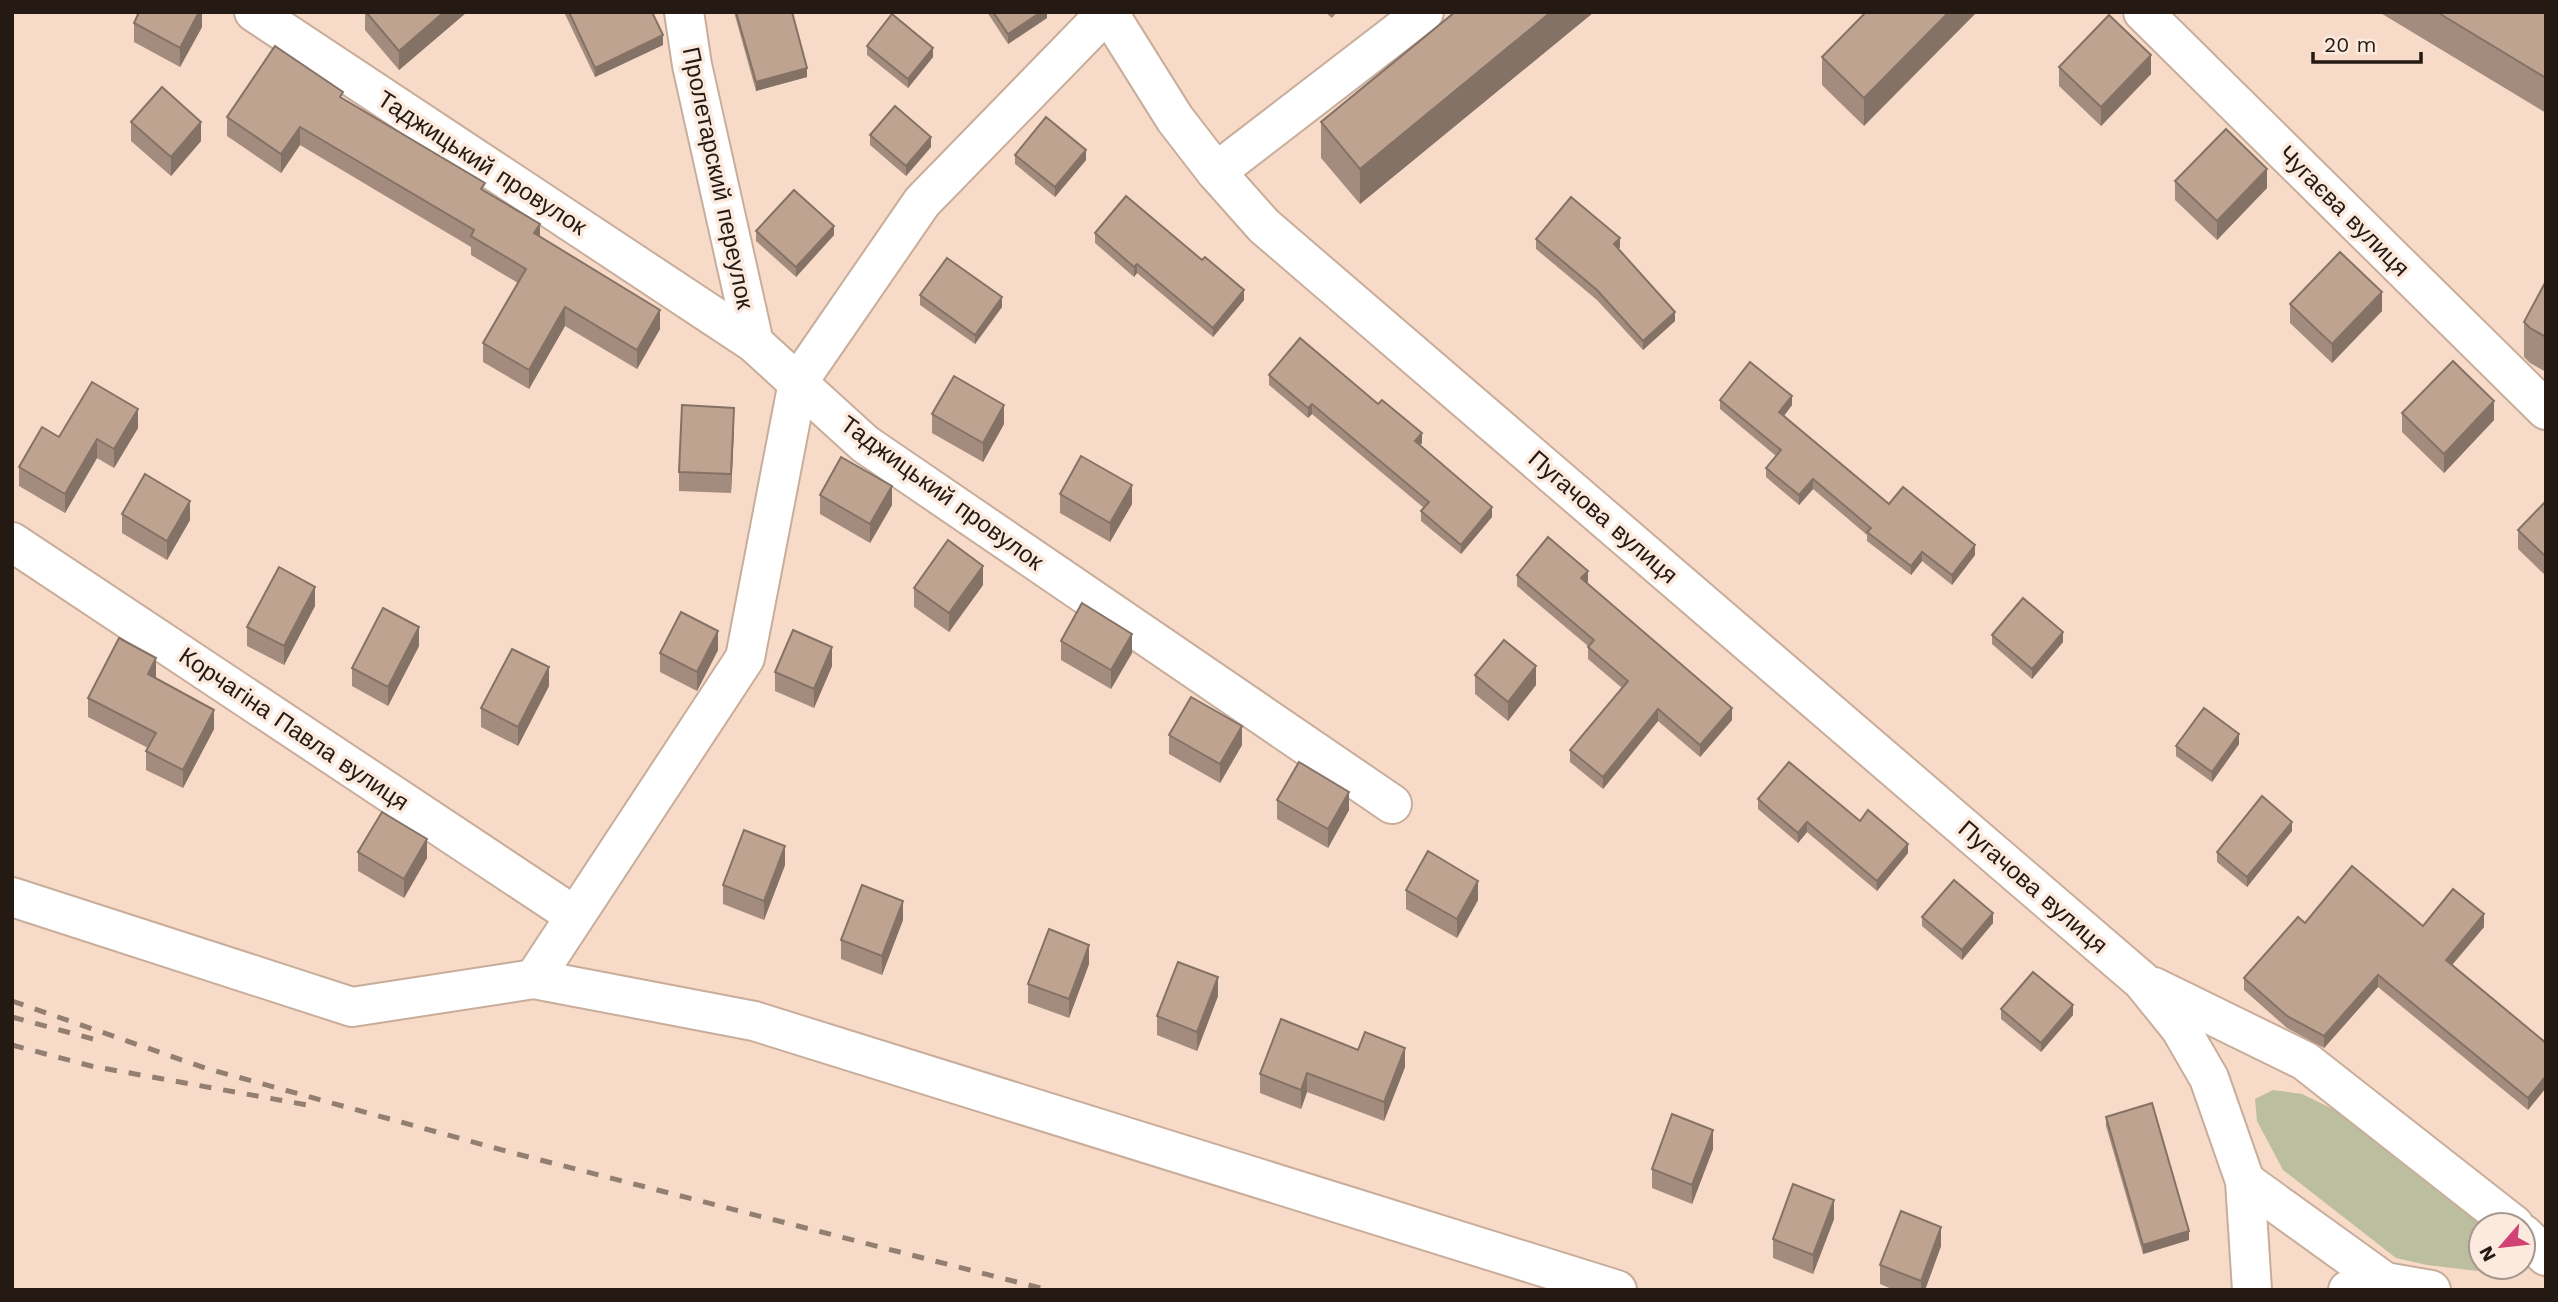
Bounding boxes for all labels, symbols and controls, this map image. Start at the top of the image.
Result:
scale bar [2313,21,2422,65]
text: 20 m [2324,32,2376,57]
street label: Пролетарский переулок [677,44,760,312]
street label: Таджицький провулок [372,85,592,241]
street label: Чугаєва вулиця [2273,140,2415,282]
street label: Таджицький провулок [835,410,1049,576]
street label: Пугачова вулиця [1523,445,1683,589]
street label: Корчагіна Павла вулиця [174,642,414,816]
street label: Пугачова вулиця [1953,815,2113,959]
north arrow [2467,1211,2537,1281]
text: N [2474,1242,2501,1265]

